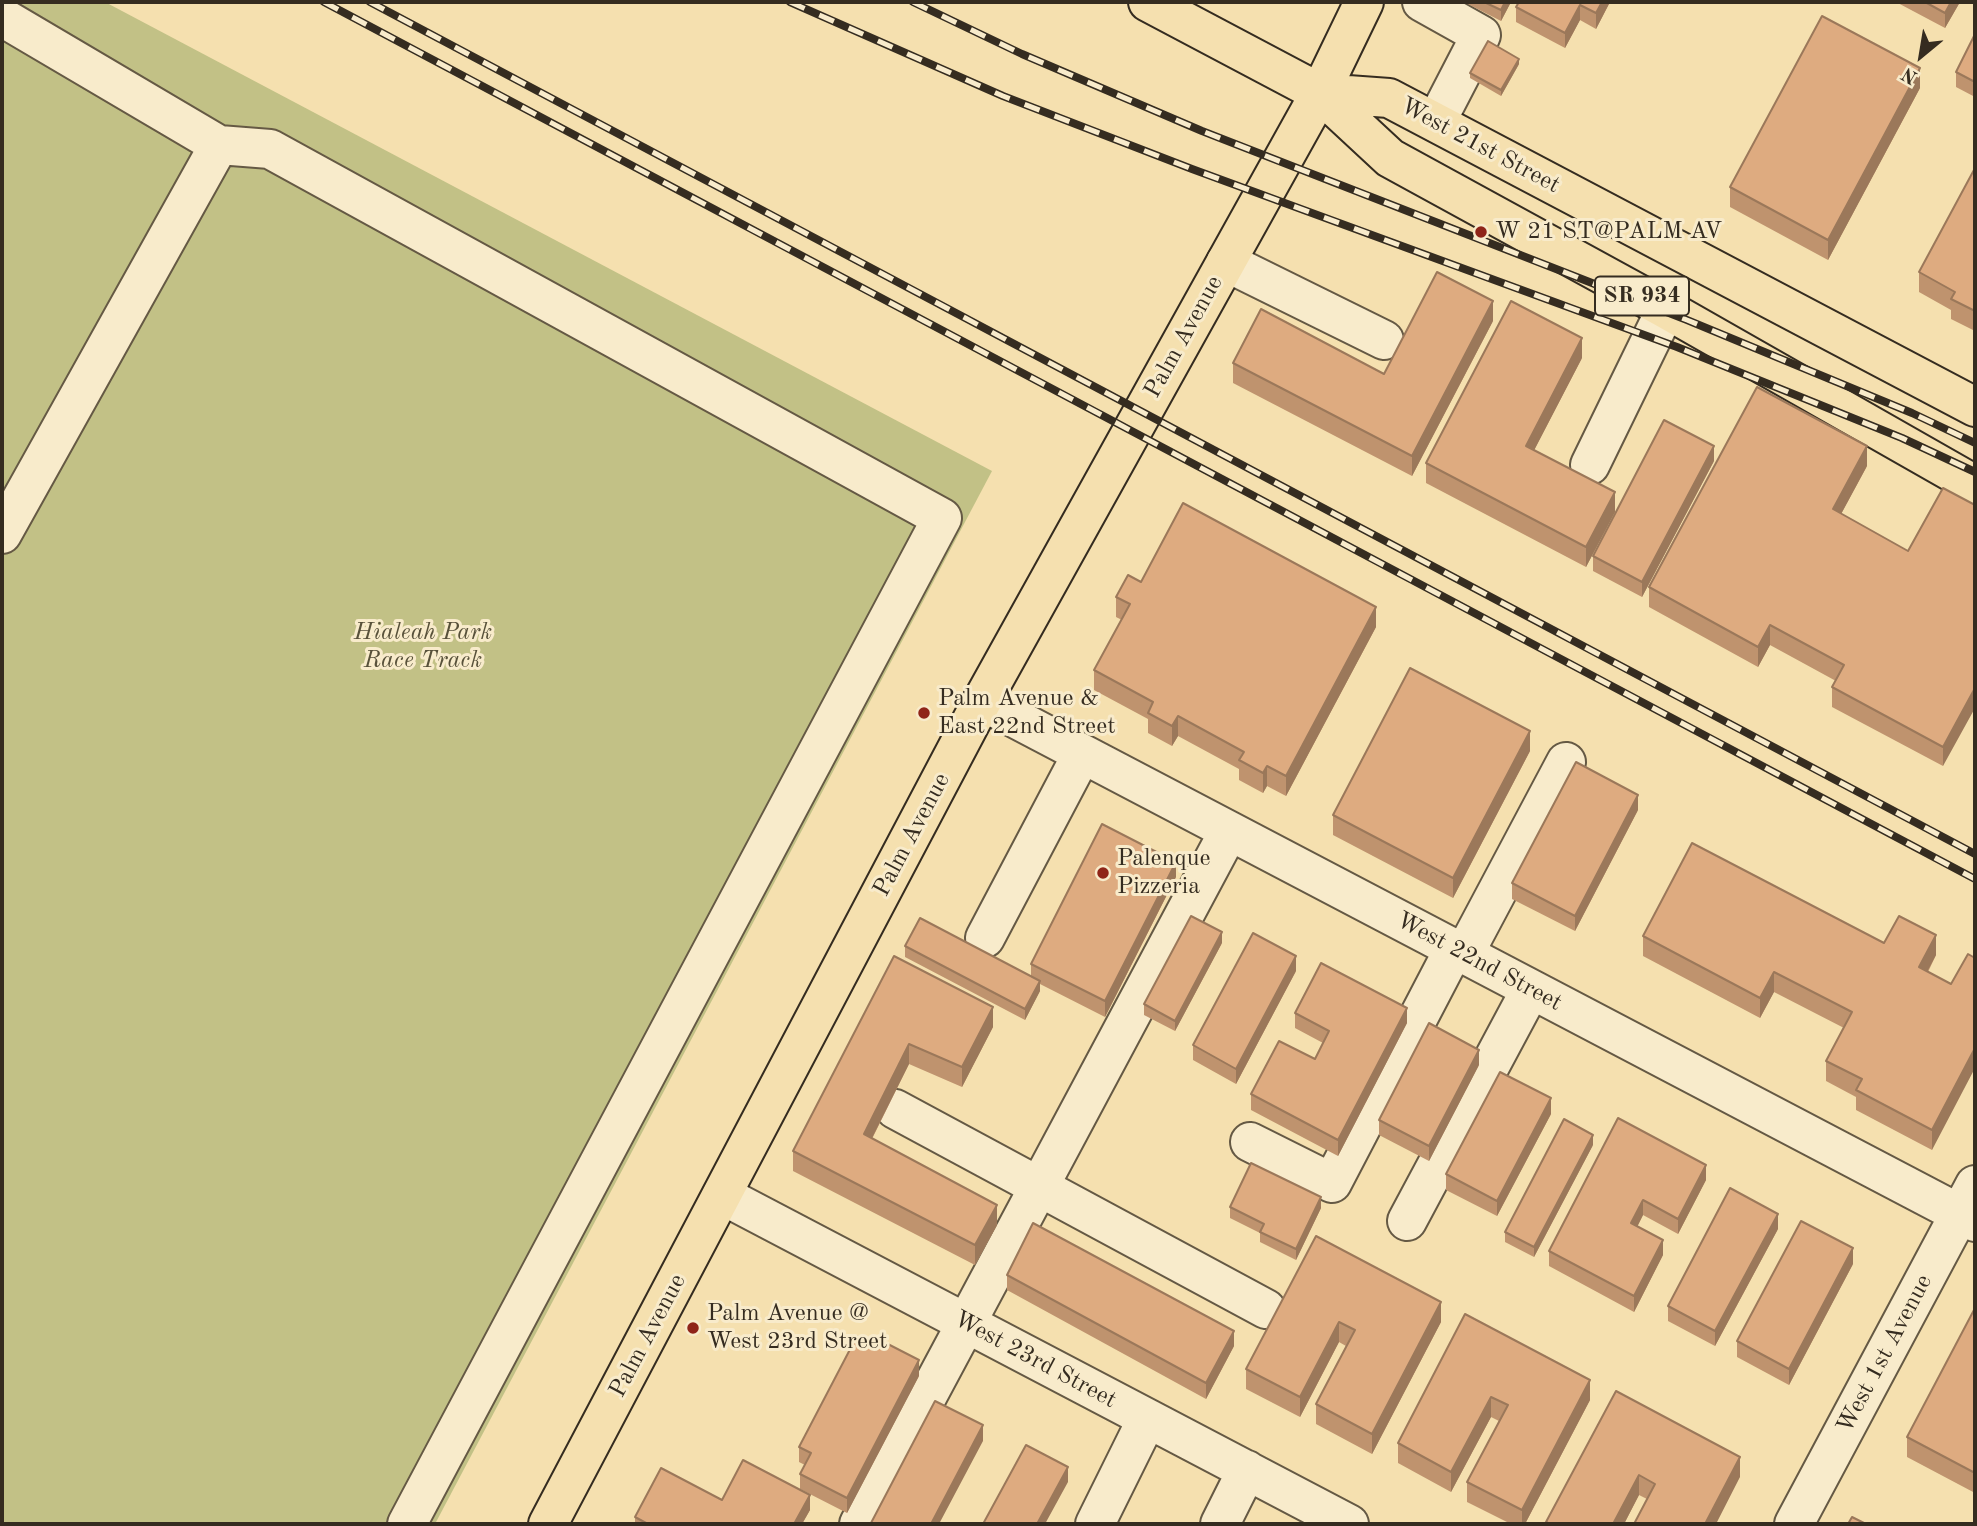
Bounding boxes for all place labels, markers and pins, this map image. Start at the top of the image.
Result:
place label: W 21 ST@PALM AV [1495,218,1722,246]
marker: W 21 ST@PALM AV [1473,224,1489,240]
place label: Palm Avenue & East 22nd Street [938,685,1116,741]
marker: Palm Avenue & East 22nd Street [916,705,932,721]
place label: Palenque Pizzeria [1117,845,1211,901]
marker: Palenque Pizzeria [1095,865,1111,881]
place label: Palm Avenue @ West 23rd Street [707,1300,887,1356]
marker: Palm Avenue @ West 23rd Street [685,1320,701,1336]

